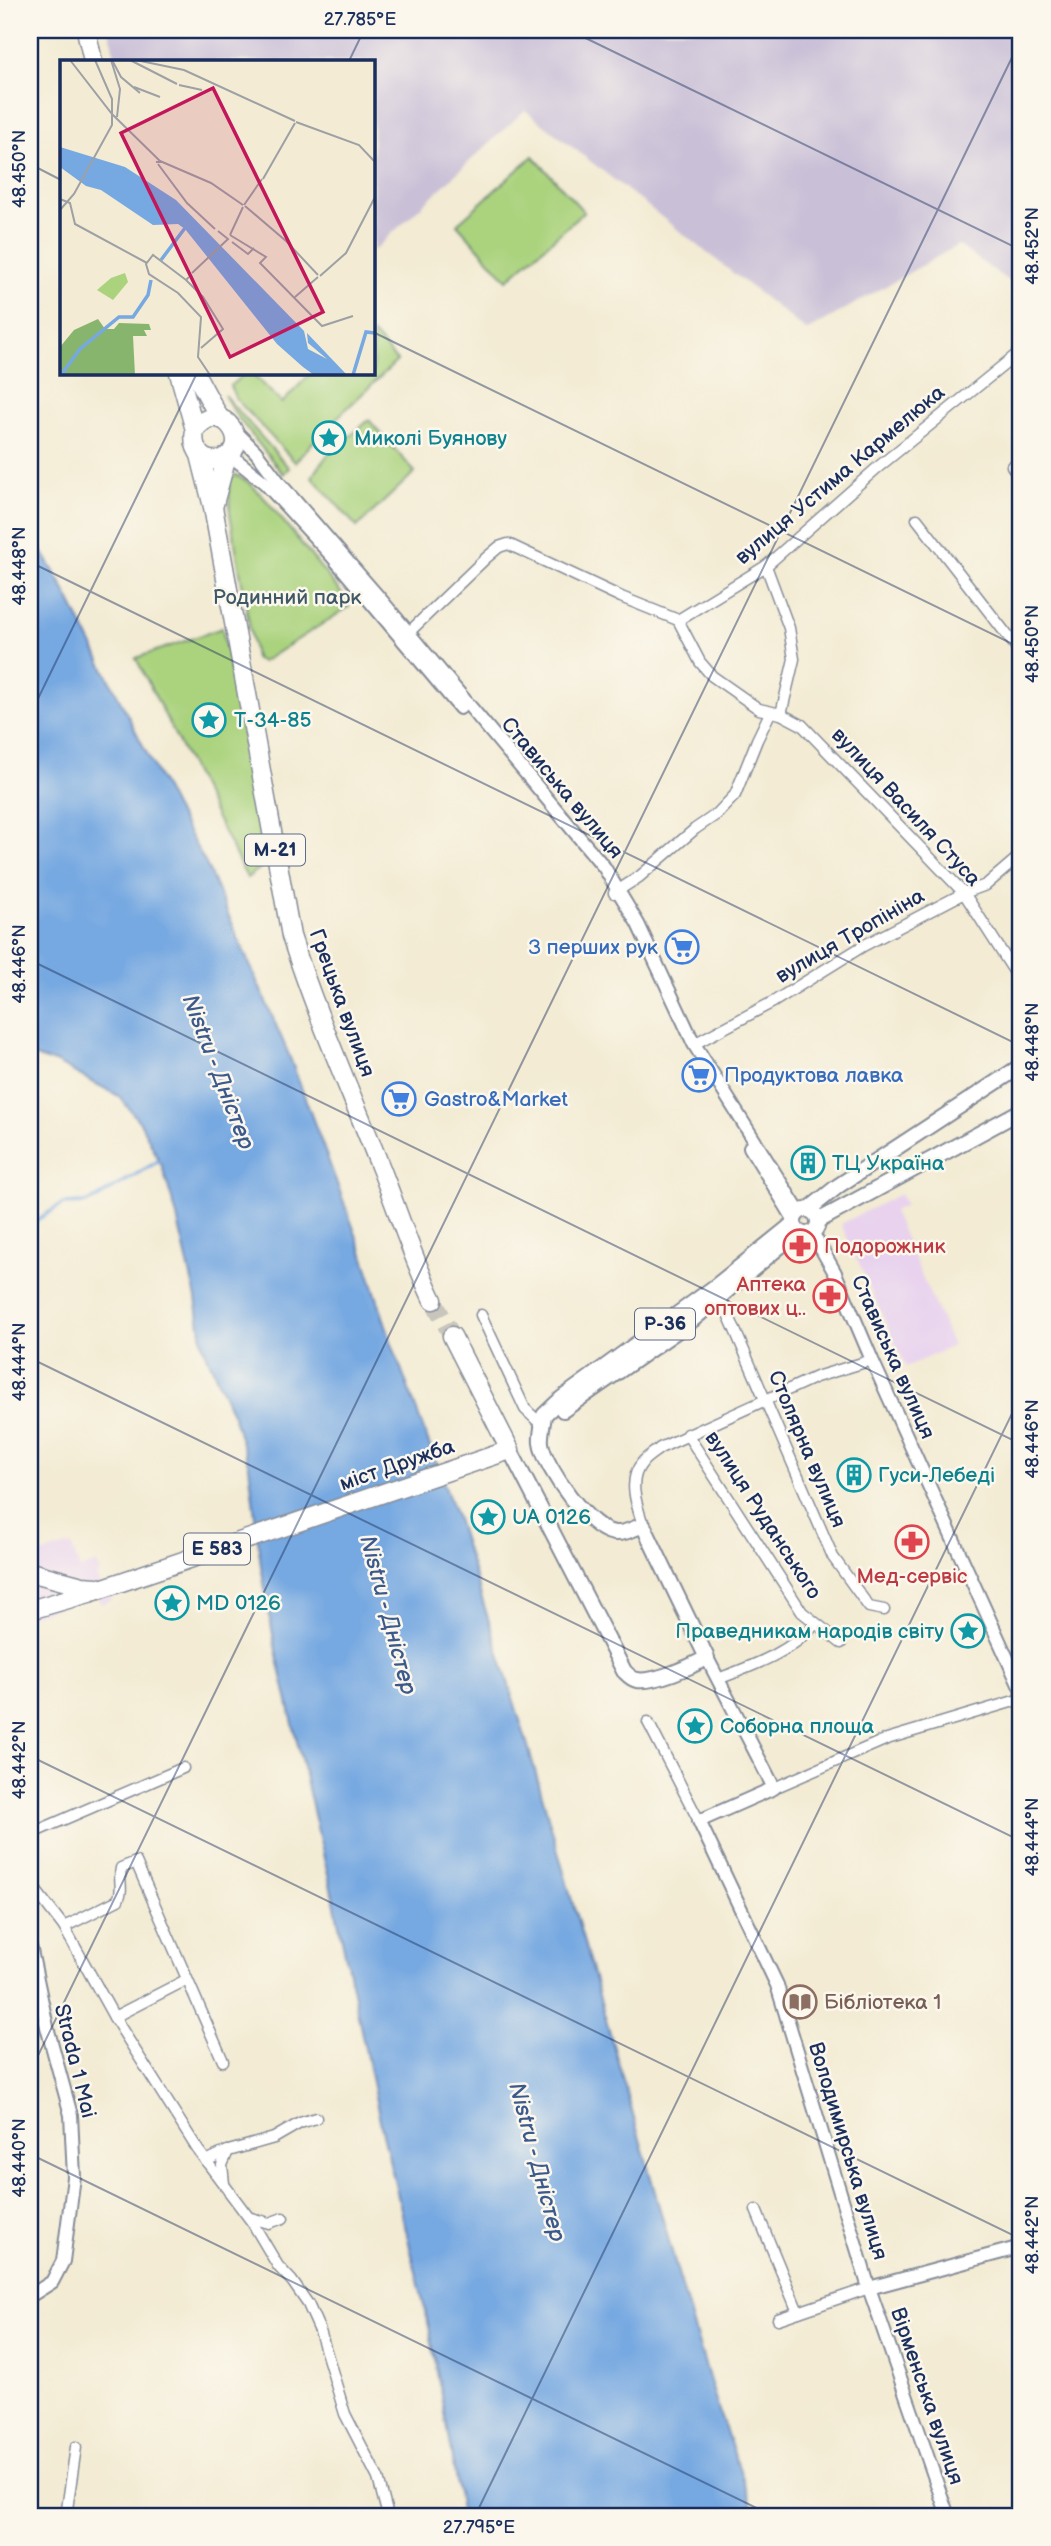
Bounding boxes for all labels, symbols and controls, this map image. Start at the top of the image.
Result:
text: 27.785°E [324,9,396,30]
inset map [60,60,374,374]
text: 48.450°N [9,130,30,208]
text: 48.452°N [1022,207,1043,285]
street label: вулиця Устима Кармелюка [730,380,950,570]
place icon: Миколі Буянову [310,419,348,457]
place label: Миколі Буянову [354,426,507,451]
text: 48.448°N [9,526,30,606]
park label: Родинний парк [213,585,361,610]
text: 48.450°N [1022,605,1043,683]
place icon: Т-34-85 [190,701,228,739]
place label: Т-34-85 [234,708,312,733]
street label: Стависька вулиця [496,712,628,864]
street label: вулиця Василя Стуса [826,723,986,892]
road number: М-21 [245,834,305,866]
street label: вулиця Тропініна [771,883,929,989]
text: 48.446°N [9,924,30,1004]
street label: Грецька вулиця [304,926,380,1080]
supermarket icon: З перших рук [663,928,701,966]
place label: З перших рук [529,935,658,960]
water label: Nistru - Дністер [176,991,260,1153]
text: 48.448°N [1022,1002,1043,1082]
supermarket icon: Продуктова лавка [680,1056,718,1094]
place label: Продуктова лавка [724,1063,904,1088]
supermarket icon: Gastro&Market [380,1080,418,1118]
place label: Gastro&Market [424,1087,568,1112]
building icon: ТЦ Україна [789,1144,827,1182]
place label: ТЦ Україна [832,1151,945,1176]
pharmacy icon: Подорожник [781,1227,819,1265]
place label: Подорожник [824,1234,946,1259]
street label: Стависька вулиця [846,1271,940,1443]
place label: Аптека оптових ц.. [704,1272,807,1321]
pharmacy icon: Аптека оптових ц.. [811,1277,849,1315]
road number: Р-36 [635,1308,695,1340]
text: 48.444°N [9,1322,30,1402]
street label: Столярна вулиця [763,1367,851,1531]
text: 48.446°N [1022,1399,1043,1479]
street label: вулиця Руданського [699,1426,827,1604]
street label: міст Дружба [336,1434,458,1496]
building icon: Гуси-Лебеді [835,1456,873,1494]
place label: Гуси-Лебеді [878,1463,995,1488]
place icon: UA 0126 [469,1498,507,1536]
place label: UA 0126 [512,1505,591,1530]
pharmacy icon: Мед-cервіс [893,1523,931,1561]
water label: Nistru - Дністер [353,1532,423,1698]
road number: E 583 [184,1534,250,1564]
place label: Мед-cервіс [857,1564,967,1589]
place icon: MD 0126 [153,1584,191,1622]
place label: MD 0126 [196,1591,281,1616]
place icon: Праведникам народів світу [949,1612,987,1650]
place label: Праведникам народів світу [675,1619,944,1644]
place icon: Соборна площа [676,1707,714,1745]
place label: Соборна площа [720,1714,875,1739]
text: 48.442°N [9,1721,30,1799]
text: 48.444°N [1022,1797,1043,1877]
library icon: Бібліотека 1 [781,1983,819,2021]
place label: Бібліотека 1 [824,1990,941,2015]
street label: Strada 1 Mai [49,2001,101,2121]
street label: Володимирська вулиця [803,2039,893,2263]
water label: Nistru - Дністер [502,2079,572,2245]
text: 48.440°N [9,2118,30,2198]
text: 48.442°N [1022,2196,1043,2274]
street label: Вірменська вулиця [885,2304,969,2488]
text: 27.795°E [443,2517,515,2538]

